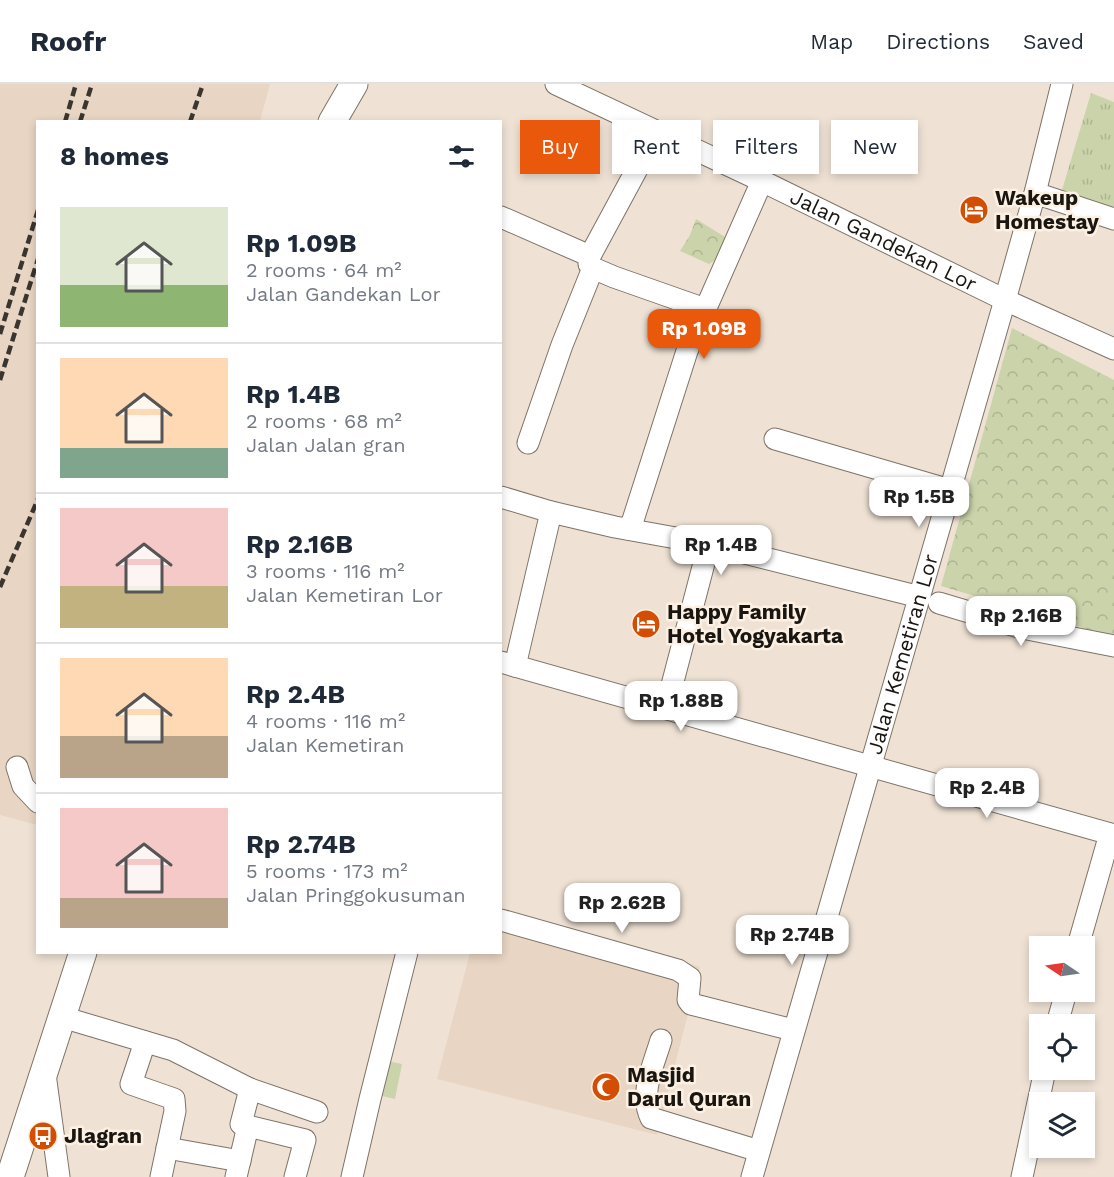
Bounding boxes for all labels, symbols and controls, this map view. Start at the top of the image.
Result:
text: Roofr [30,25,106,58]
text: Map [810,29,853,54]
text: Directions [886,29,990,54]
text: Saved [1023,29,1084,54]
chip: Buy [520,120,600,174]
chip: Rent [612,120,701,174]
chip: Filters [713,120,819,174]
chip: New [831,120,918,174]
icon: filters [445,140,478,173]
text: 8 homes [60,141,169,171]
street label: Jalan Gandekan Lor [786,184,981,296]
place label: Wakeup Homestay [995,185,1099,234]
hotel icon: Wakeup Homestay [958,194,990,226]
text: Rp 1.09B [246,228,356,258]
icon: home [108,231,180,303]
text: 2 rooms · 64 m² [246,258,402,282]
text: Jalan Gandekan Lor [246,282,441,306]
pin: Rp 1.09B [642,309,766,360]
text: Rp 1.09B [662,316,746,340]
text: Rp 1.4B [246,379,341,409]
icon: home [108,382,180,454]
text: 2 rooms · 68 m² [246,409,402,433]
text: Jalan Jalan gran [246,433,406,457]
pin: Rp 1.5B [864,477,974,528]
text: Rp 1.5B [883,484,955,508]
pin: Rp 1.4B [666,525,776,576]
text: Rp 2.16B [246,529,353,559]
icon: home [108,532,180,604]
text: Rp 1.4B [685,532,757,556]
street label: Jalan Kemetiran Lor [862,551,943,757]
text: 3 rooms · 116 m² [246,559,405,583]
text: Jalan Kemetiran Lor [246,583,443,607]
pin: Rp 2.16B [959,596,1083,647]
place label: Happy Family Hotel Yogyakarta [667,599,844,648]
text: Rp 2.16B [980,603,1062,627]
hotel icon: Happy Family Hotel Yogyakarta [630,608,662,640]
text: Rp 2.4B [246,679,345,709]
pin: Rp 1.88B [619,681,743,732]
icon: home [108,682,180,754]
text: Rp 1.88B [638,688,724,712]
text: 4 rooms · 116 m² [246,709,405,733]
text: Jalan Kemetiran [246,733,404,757]
pin: Rp 2.4B [932,768,1042,819]
text: Rp 2.4B [949,775,1025,799]
text: Rp 2.74B [246,829,356,859]
icon: home [108,832,180,904]
text: 5 rooms · 173 m² [246,859,408,883]
text: Jalan Pringgokusuman [246,883,466,907]
pin: Rp 2.62B [560,883,684,934]
text: Rp 2.62B [578,890,666,914]
pin: Rp 2.74B [730,915,854,966]
text: Rp 2.74B [750,922,834,946]
north arrow [1029,936,1095,1002]
map controls [1029,936,1095,1158]
button: locate [1029,1014,1095,1080]
place label: Masjid Darul Quran [627,1062,751,1111]
mosque icon: Masjid Darul Quran [590,1071,622,1103]
button: layers [1029,1092,1095,1158]
bus stop icon: Jlagran [27,1120,59,1152]
place label: Jlagran [64,1123,142,1148]

